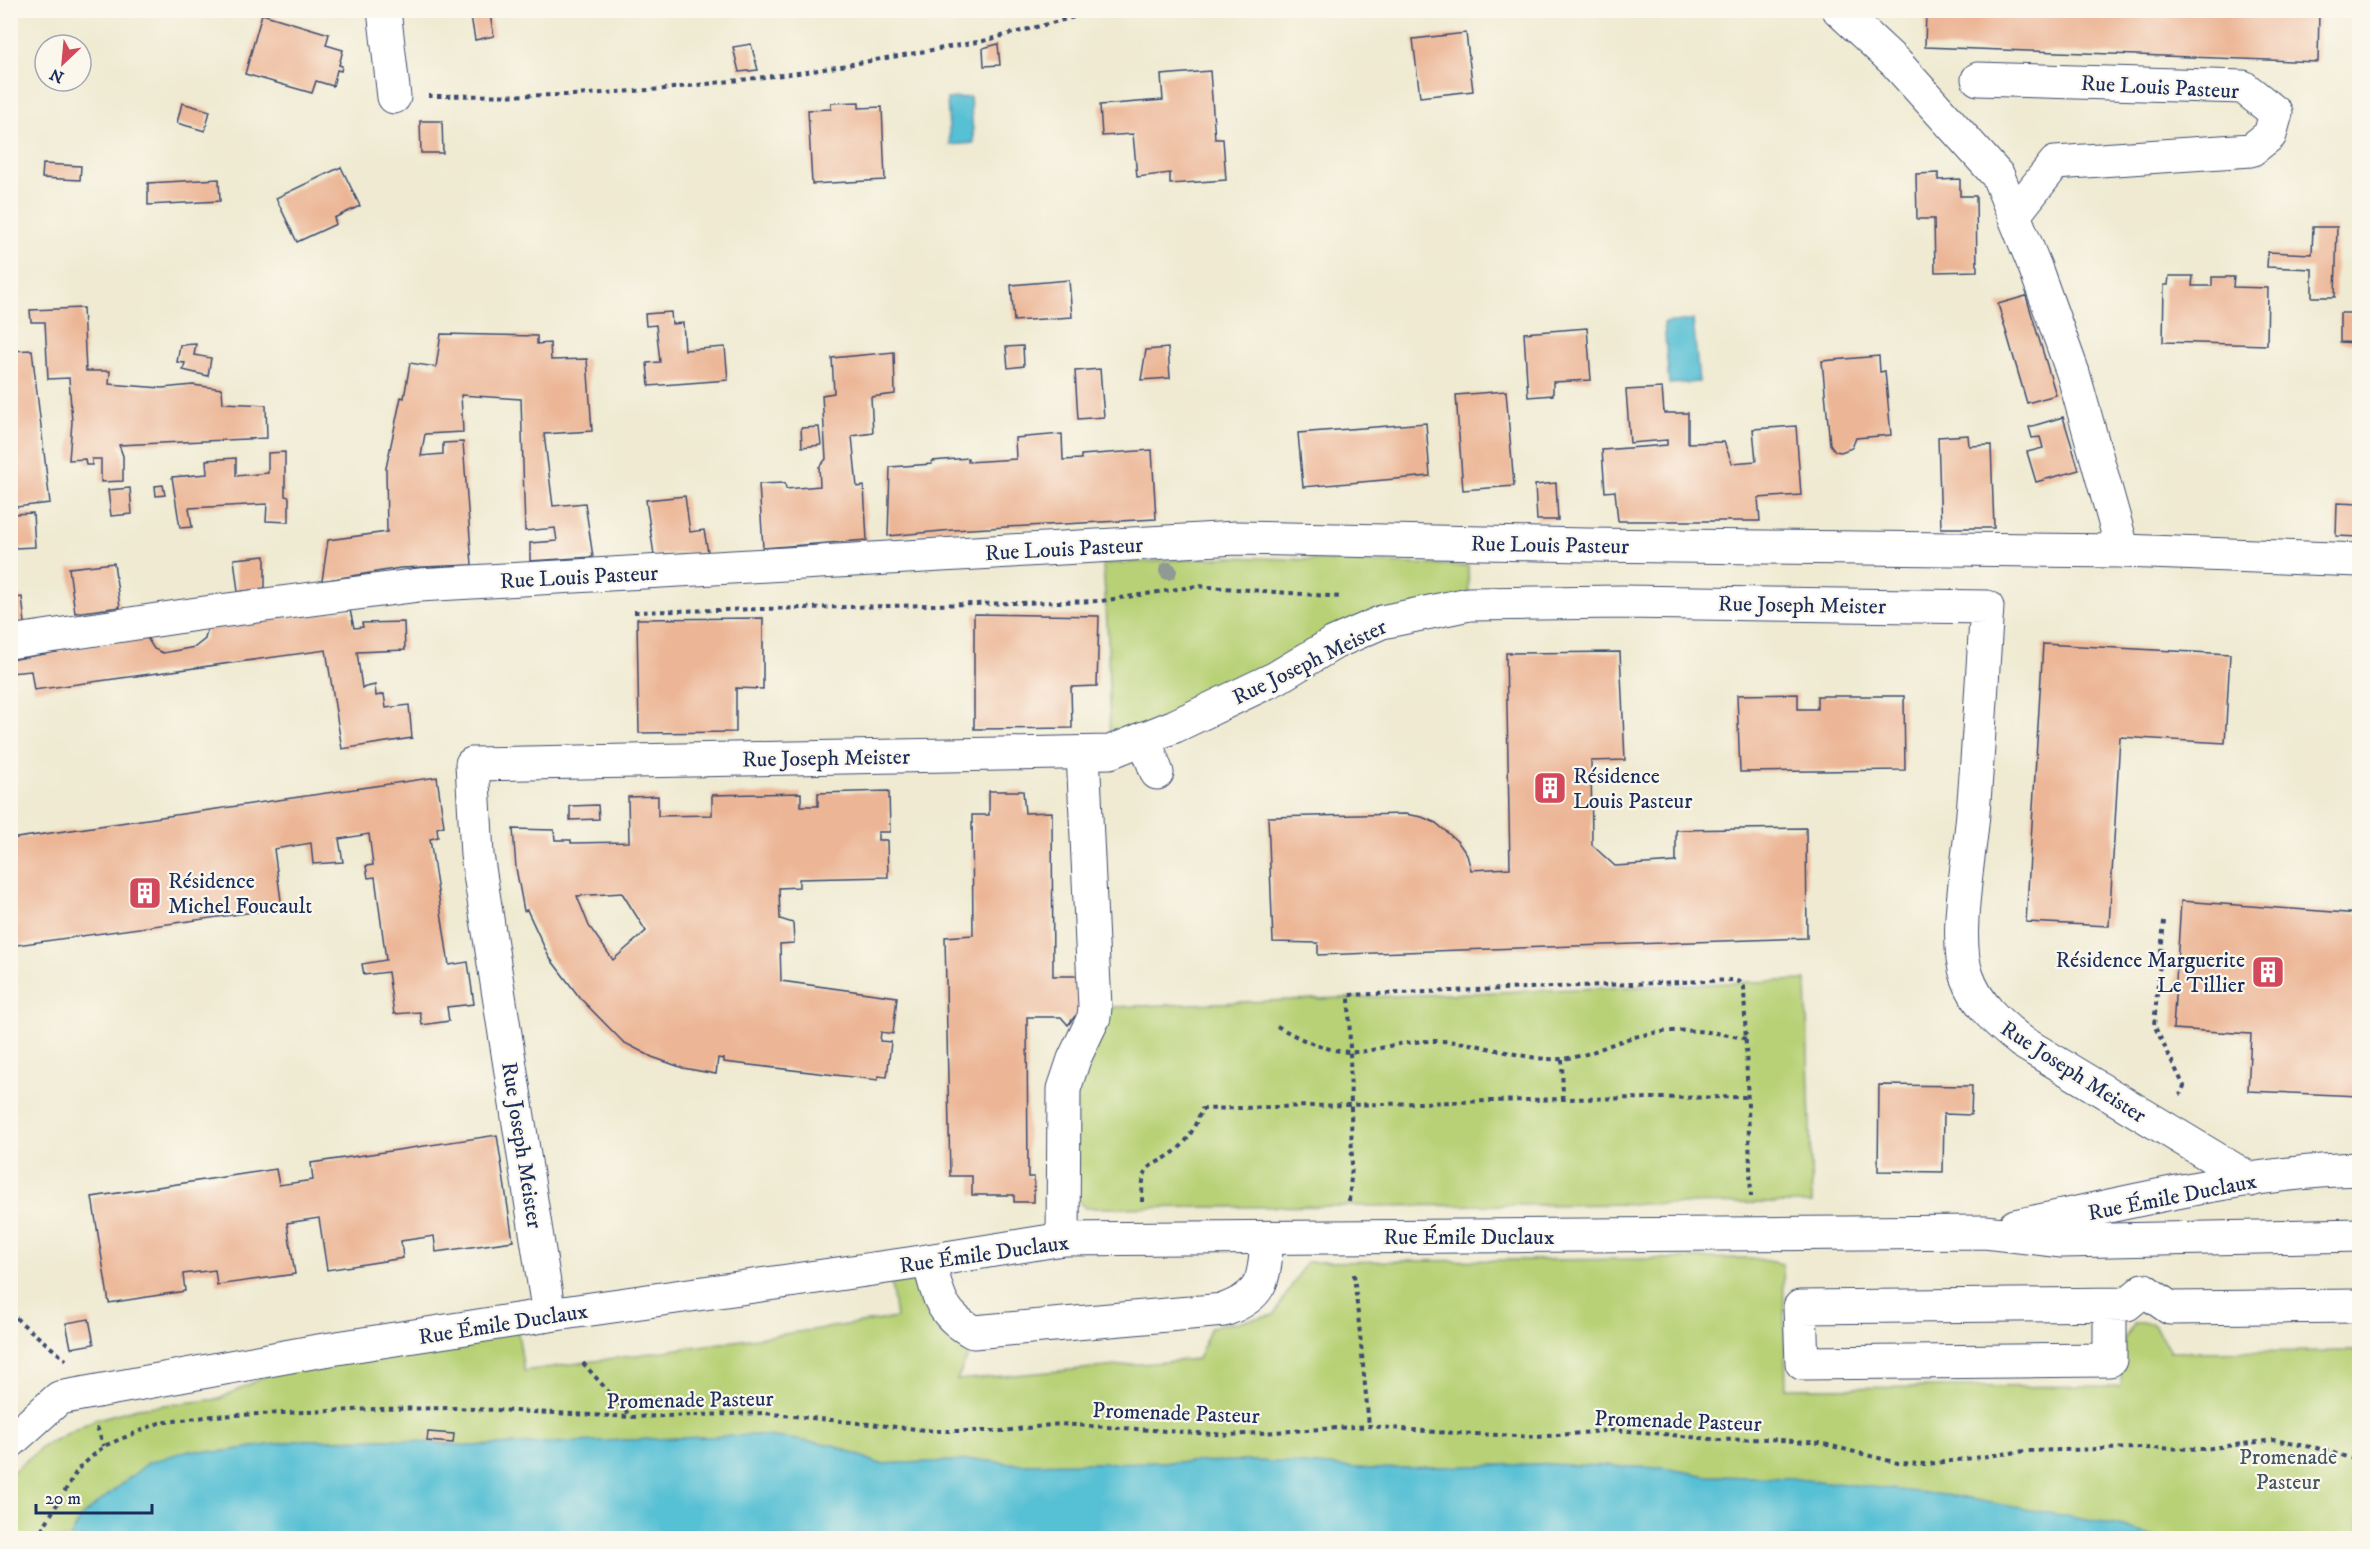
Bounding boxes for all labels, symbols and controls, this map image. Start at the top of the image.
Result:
north arrow [33,33,93,93]
text: N [47,64,67,87]
street label: Rue Louis Pasteur [2080,70,2241,105]
street label: Rue Louis Pasteur [1471,531,1630,560]
street label: Rue Louis Pasteur [984,532,1145,567]
street label: Rue Louis Pasteur [499,560,660,595]
street label: Rue Joseph Meister [1718,591,1887,620]
street label: Rue Joseph Meister [1228,613,1392,711]
street label: Rue Joseph Meister [742,744,911,773]
place label: Résidence Louis Pasteur [1573,763,1693,815]
building icon: Résidence Louis Pasteur [1532,770,1568,806]
place label: Résidence Michel Foucault [168,868,312,920]
building icon: Résidence Michel Foucault [127,875,163,911]
place label: Résidence Marguerite Le Tillier [2056,947,2246,999]
building icon: Résidence Marguerite Le Tillier [2250,954,2286,990]
street label: Rue Joseph Meister [1995,1015,2152,1130]
street label: Rue Joseph Meister [495,1060,548,1231]
street label: Rue Émile Duclaux [2086,1168,2259,1227]
street label: Rue Émile Duclaux [1383,1224,1555,1251]
street label: Rue Émile Duclaux [898,1229,1071,1280]
street label: Rue Émile Duclaux [417,1298,590,1351]
street label: Promenade Pasteur [606,1386,775,1415]
street label: Promenade Pasteur [1092,1397,1261,1430]
street label: Promenade Pasteur [1594,1405,1763,1438]
park label: Promenade Pasteur [2239,1444,2337,1496]
scale bar [36,1477,152,1515]
text: 20 m [45,1488,81,1510]

